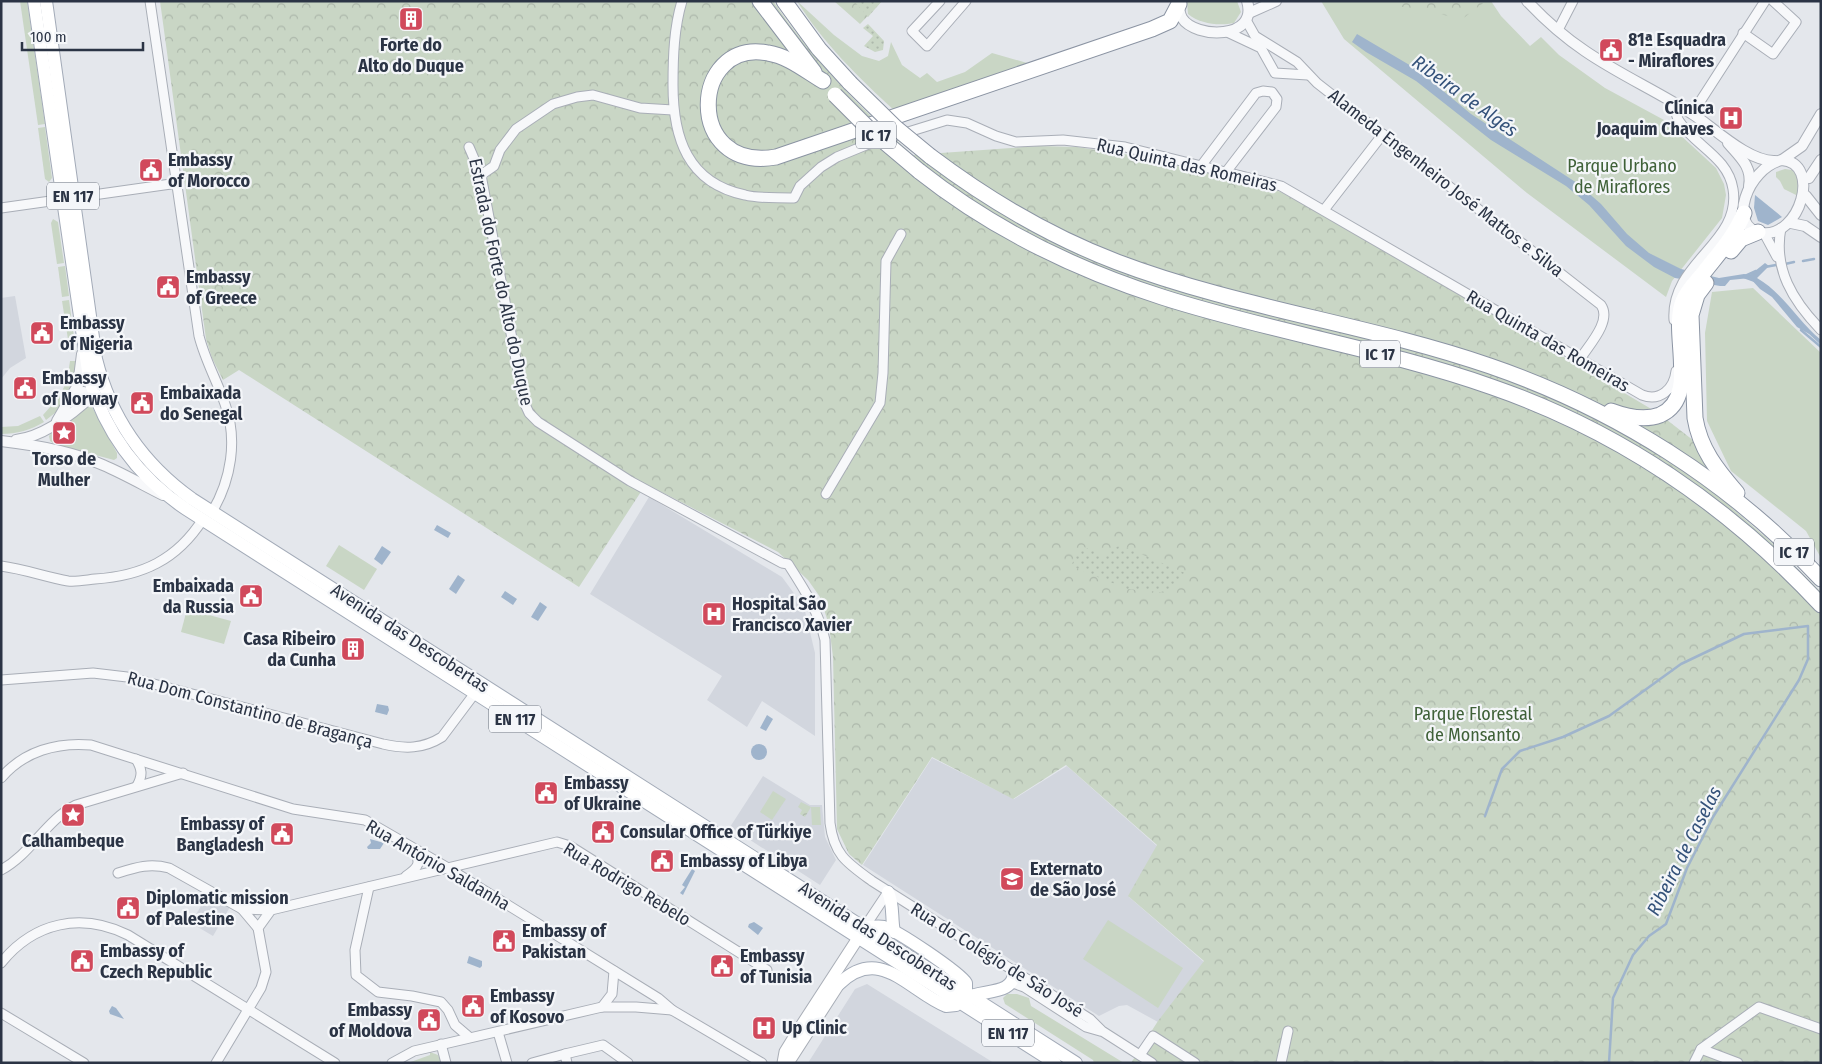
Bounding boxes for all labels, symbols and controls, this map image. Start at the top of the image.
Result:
building icon: Forte do Alto do Duque [398,6,424,32]
scale bar [22,20,144,52]
text: 100 m [30,28,67,46]
place label: 81ª Esquadra - Miraflores [1628,29,1726,72]
place label: Forte do Alto do Duque [357,34,464,77]
public building icon: 81ª Esquadra - Miraflores [1598,37,1624,63]
water label: Ribeira de Algés [1408,50,1522,142]
street label: Alameda Engenheiro José Mattos e Silva [1324,84,1568,282]
place label: Clínica Joaquim Chaves [1595,97,1714,140]
hospital icon: Clínica Joaquim Chaves [1718,105,1744,131]
road number: IC 17 [856,122,896,148]
street label: Rua Quinta das Romeiras [1095,134,1280,197]
place label: Embassy of Morocco [168,149,251,192]
park label: Parque Urbano de Miraflores [1567,155,1677,198]
street label: Estrada do Forte do Alto do Duque [464,156,538,408]
public building icon: Embassy of Morocco [138,157,164,183]
road number: EN 117 [47,182,99,210]
place label: Embassy of Greece [186,266,257,309]
public building icon: Embassy of Greece [155,274,181,300]
street label: Rua Quinta das Romeiras [1463,285,1634,397]
place label: Embassy of Nigeria [60,312,133,355]
public building icon: Embassy of Nigeria [29,320,55,346]
road number: IC 17 [1360,340,1400,368]
place label: Embassy of Norway [42,367,118,410]
public building icon: Embassy of Norway [12,375,38,401]
place label: Embaixada do Senegal [160,382,242,425]
public building icon: Embaixada do Senegal [129,390,155,416]
place icon: Torso de Mulher [51,420,77,446]
place label: Torso de Mulher [32,448,96,491]
road number: IC 17 [1774,538,1814,566]
place label: Embaixada da Russia [153,575,234,618]
street label: Avenida das Descobertas [327,579,493,698]
public building icon: Embaixada da Russia [238,583,264,609]
place label: Hospital São Francisco Xavier [732,593,852,636]
hospital icon: Hospital São Francisco Xavier [701,601,727,627]
place label: Casa Ribeiro da Cunha [243,628,336,671]
building icon: Casa Ribeiro da Cunha [340,636,366,662]
street label: Rua Dom Constantino de Bragança [125,667,375,753]
park label: Parque Florestal de Monsanto [1414,703,1533,746]
road number: EN 117 [489,706,541,732]
place label: Embassy of Ukraine [564,772,641,815]
public building icon: Embassy of Ukraine [533,780,559,806]
water label: Ribeira de Caselas [1642,783,1726,919]
place icon: Calhambeque [60,802,86,828]
place label: Embassy of Bangladesh [177,813,266,856]
street label: Rua António Saldanha [362,815,514,915]
public building icon: Consular Office of Türkiye [590,819,616,845]
public building icon: Embassy of Bangladesh [269,821,295,847]
place label: Consular Office of Türkiye [620,821,812,843]
place label: Calhambeque [22,830,124,852]
street label: Rua Rodrigo Rebelo [559,837,695,931]
public building icon: Embassy of Libya [649,848,675,874]
place label: Embassy of Libya [680,850,807,872]
place label: Externato de São José [1030,858,1116,901]
school or university icon: Externato de São José [999,866,1025,892]
street label: Avenida das Descobertas [795,877,961,996]
place label: Diplomatic mission of Palestine [146,887,289,930]
public building icon: Diplomatic mission of Palestine [115,895,141,921]
street label: Rua do Colégio de São José [907,898,1087,1022]
place label: Embassy of Pakistan [522,920,608,963]
public building icon: Embassy of Pakistan [491,928,517,954]
place label: Embassy of Czech Republic [100,940,212,983]
place label: Embassy of Tunisia [740,945,812,988]
public building icon: Embassy of Czech Republic [69,948,95,974]
public building icon: Embassy of Tunisia [709,953,735,979]
place label: Embassy of Kosovo [490,985,565,1028]
public building icon: Embassy of Kosovo [460,993,486,1019]
place label: Embassy of Moldova [329,999,412,1042]
public building icon: Embassy of Moldova [416,1007,442,1033]
hospital icon: Up Clinic [751,1015,777,1041]
place label: Up Clinic [782,1017,847,1039]
road number: EN 117 [982,1020,1034,1046]

